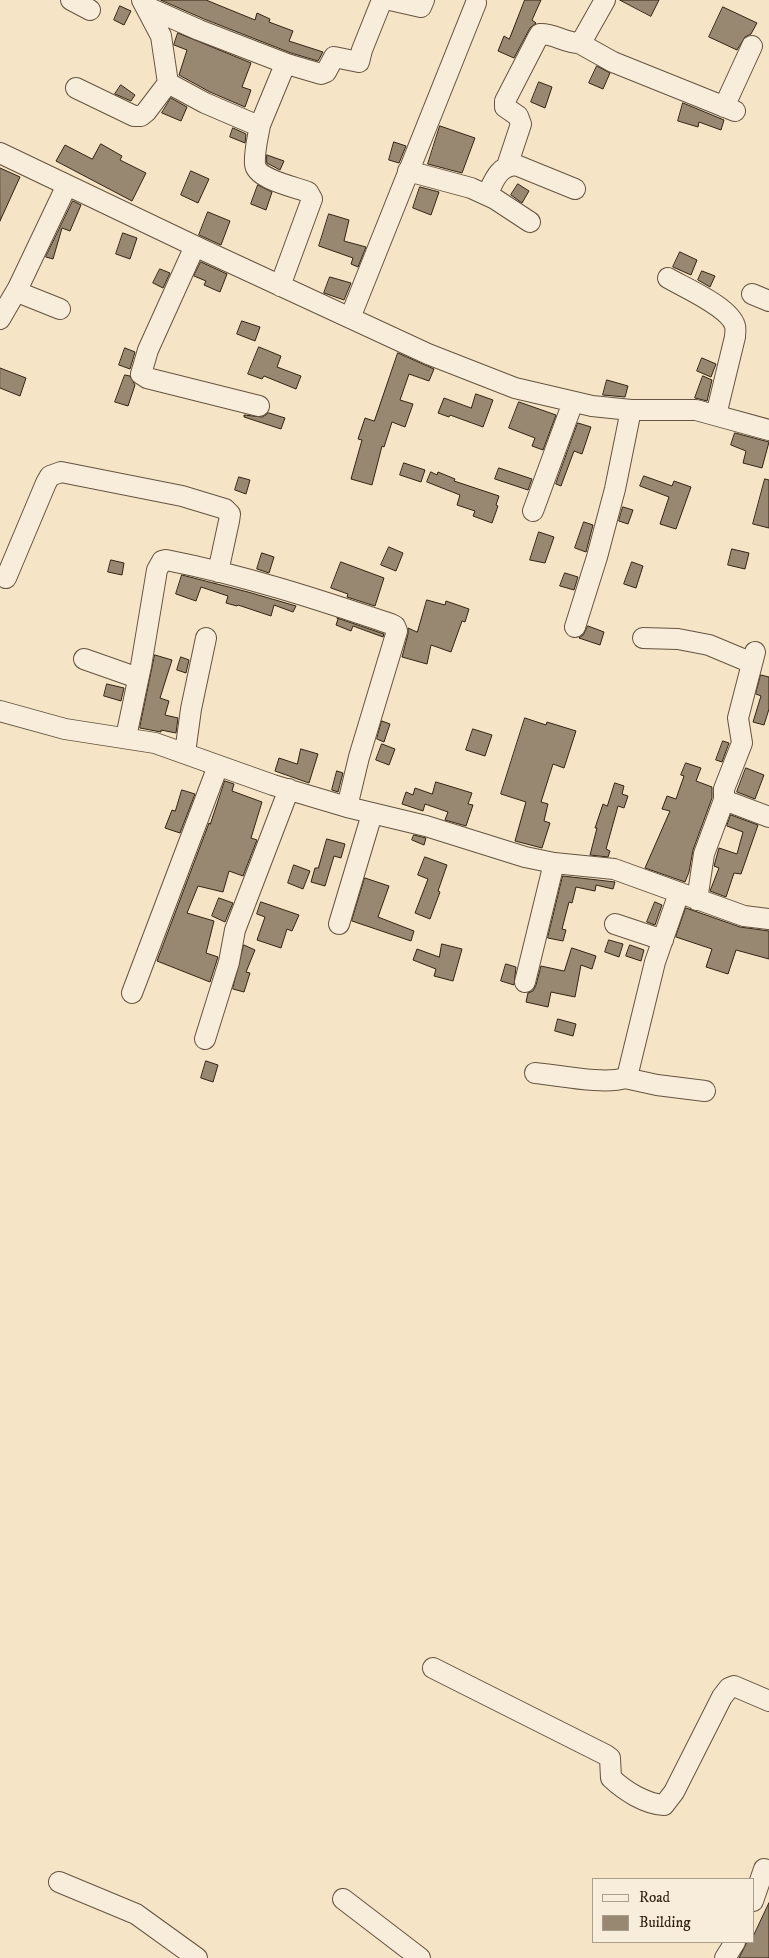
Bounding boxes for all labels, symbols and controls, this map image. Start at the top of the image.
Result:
legend [592,1878,754,1943]
text: Road [639,1888,670,1907]
text: Building [639,1913,691,1932]

